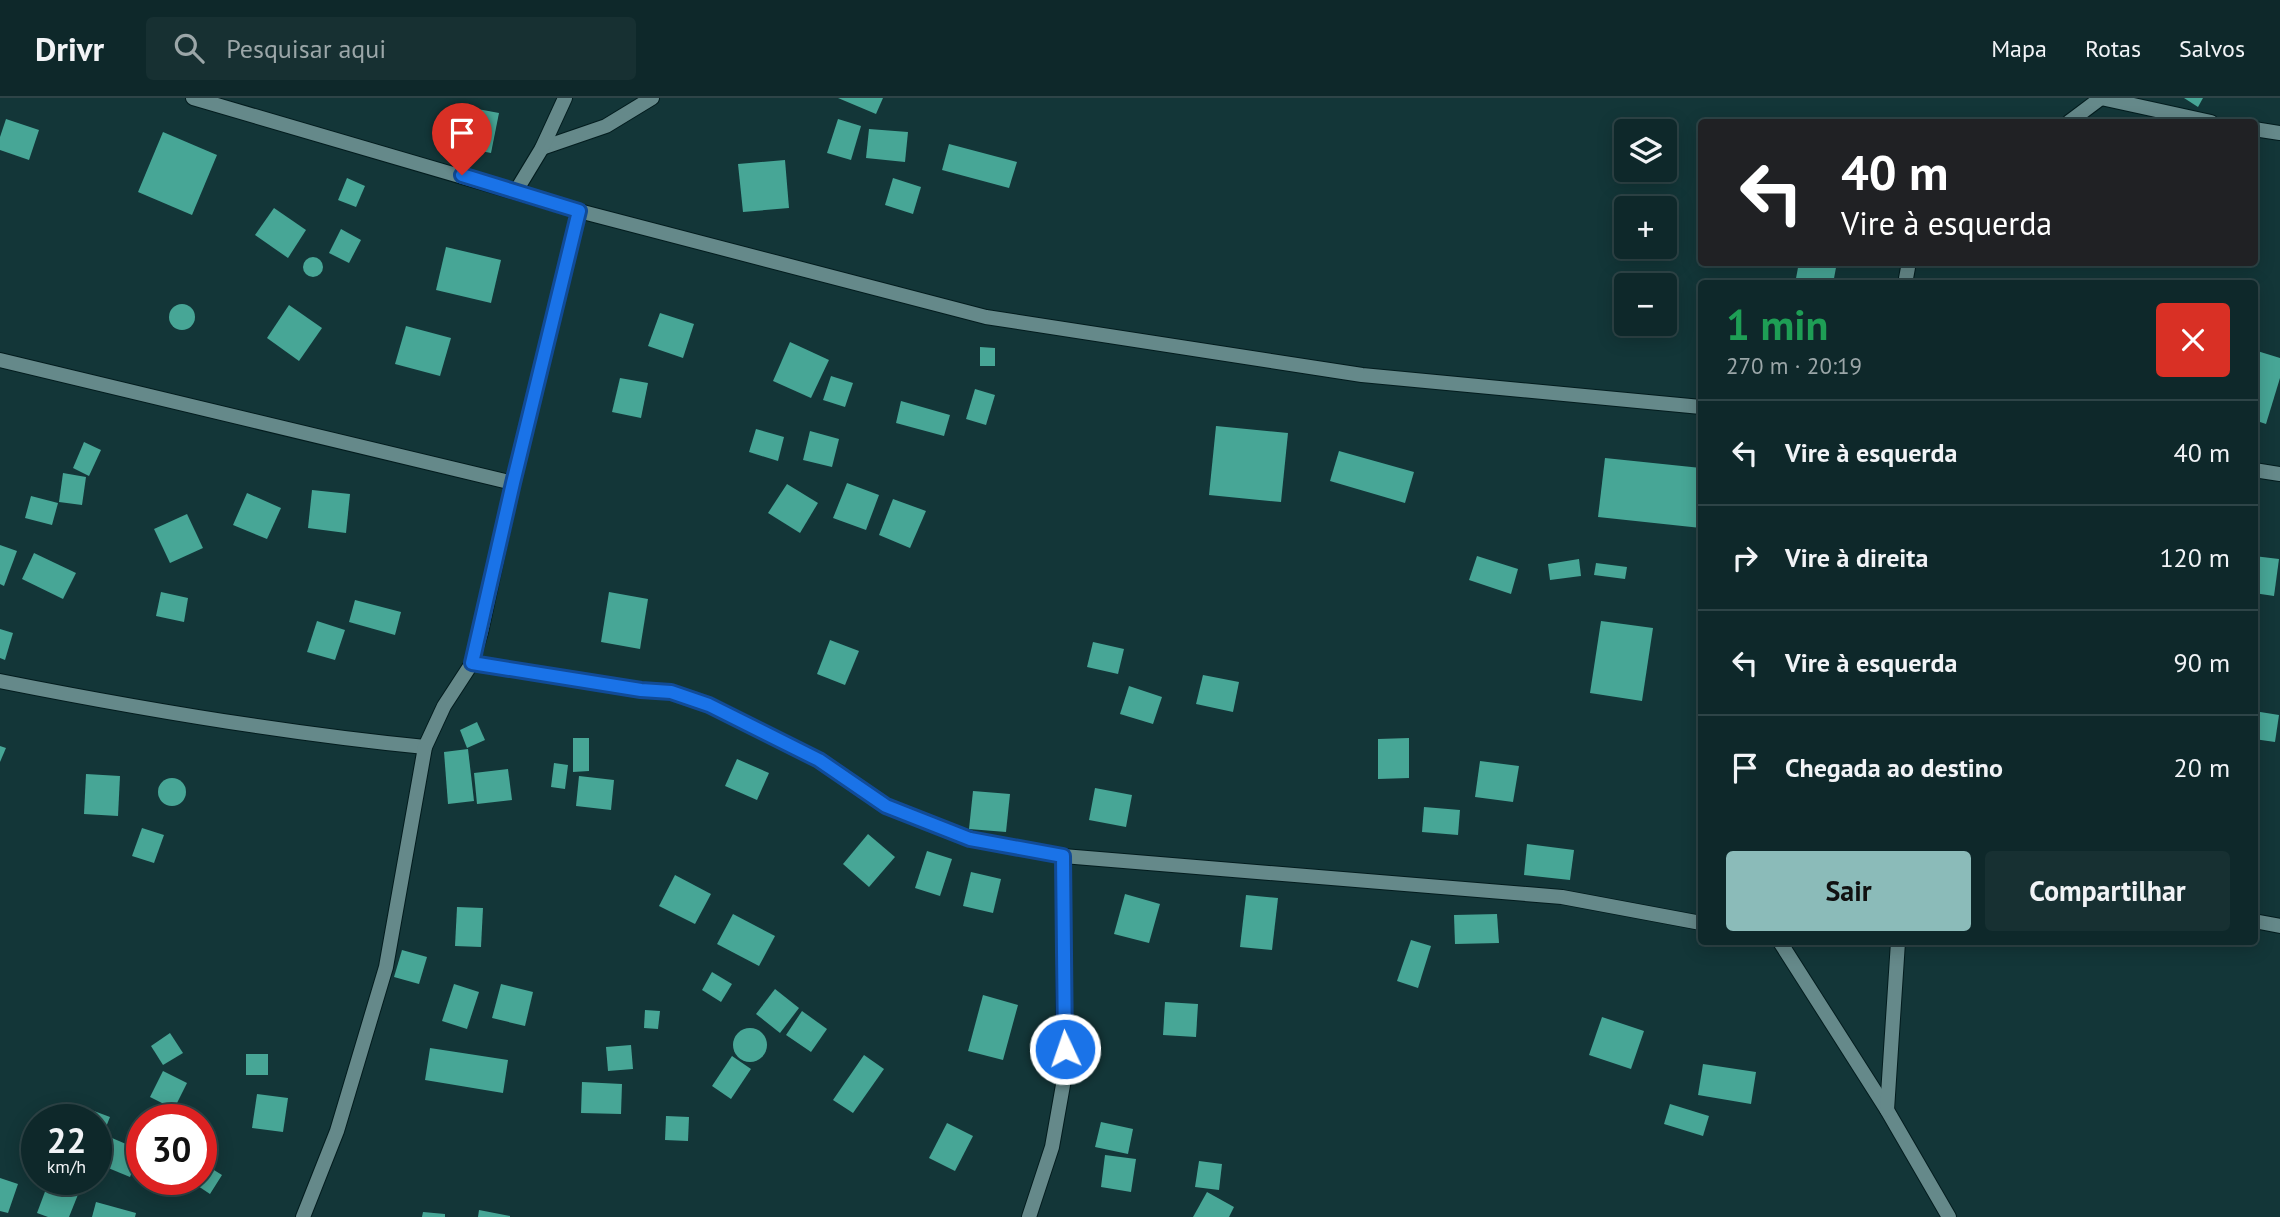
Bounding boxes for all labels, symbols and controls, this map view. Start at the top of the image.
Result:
search box [146,17,636,80]
text: Drivr [35,27,104,70]
icon: search [170,29,208,67]
text: Pesquisar aqui [226,32,386,65]
text: Mapa [1991,33,2047,64]
text: Rotas [2085,33,2141,64]
text: Salvos [2179,33,2245,64]
pin [432,103,492,175]
icon: arrive [443,114,481,152]
map controls [1614,119,1677,336]
button: layers [1614,119,1677,182]
text: 40 m [1841,140,1948,204]
icon: left [1726,147,1817,238]
button: + [1614,196,1677,259]
text: Vire à esquerda [1841,202,2052,244]
button: − [1614,273,1677,336]
text: 1 min [1726,297,1828,352]
button: close [2156,303,2230,377]
text: 270 m · 20:19 [1726,351,1862,380]
icon: left [1726,434,1764,472]
text: Vire à esquerda [1785,436,1957,469]
text: 40 m [2174,436,2230,469]
icon: right [1726,539,1764,577]
text: Vire à direita [1785,541,1928,574]
text: 120 m [2159,541,2230,574]
icon: left [1726,644,1764,682]
text: Vire à esquerda [1785,646,1957,679]
text: 90 m [2174,646,2230,679]
icon: arrive [1726,749,1764,787]
text: Chegada ao destino [1785,751,2003,784]
text: 20 m [2174,751,2230,784]
button: Sair [1726,851,1971,931]
button: Compartilhar [1985,851,2230,931]
position arrow [1028,1012,1102,1086]
speed limit sign: 30 [126,1104,217,1195]
text: 22 [47,1117,86,1163]
text: km/h [47,1155,86,1178]

